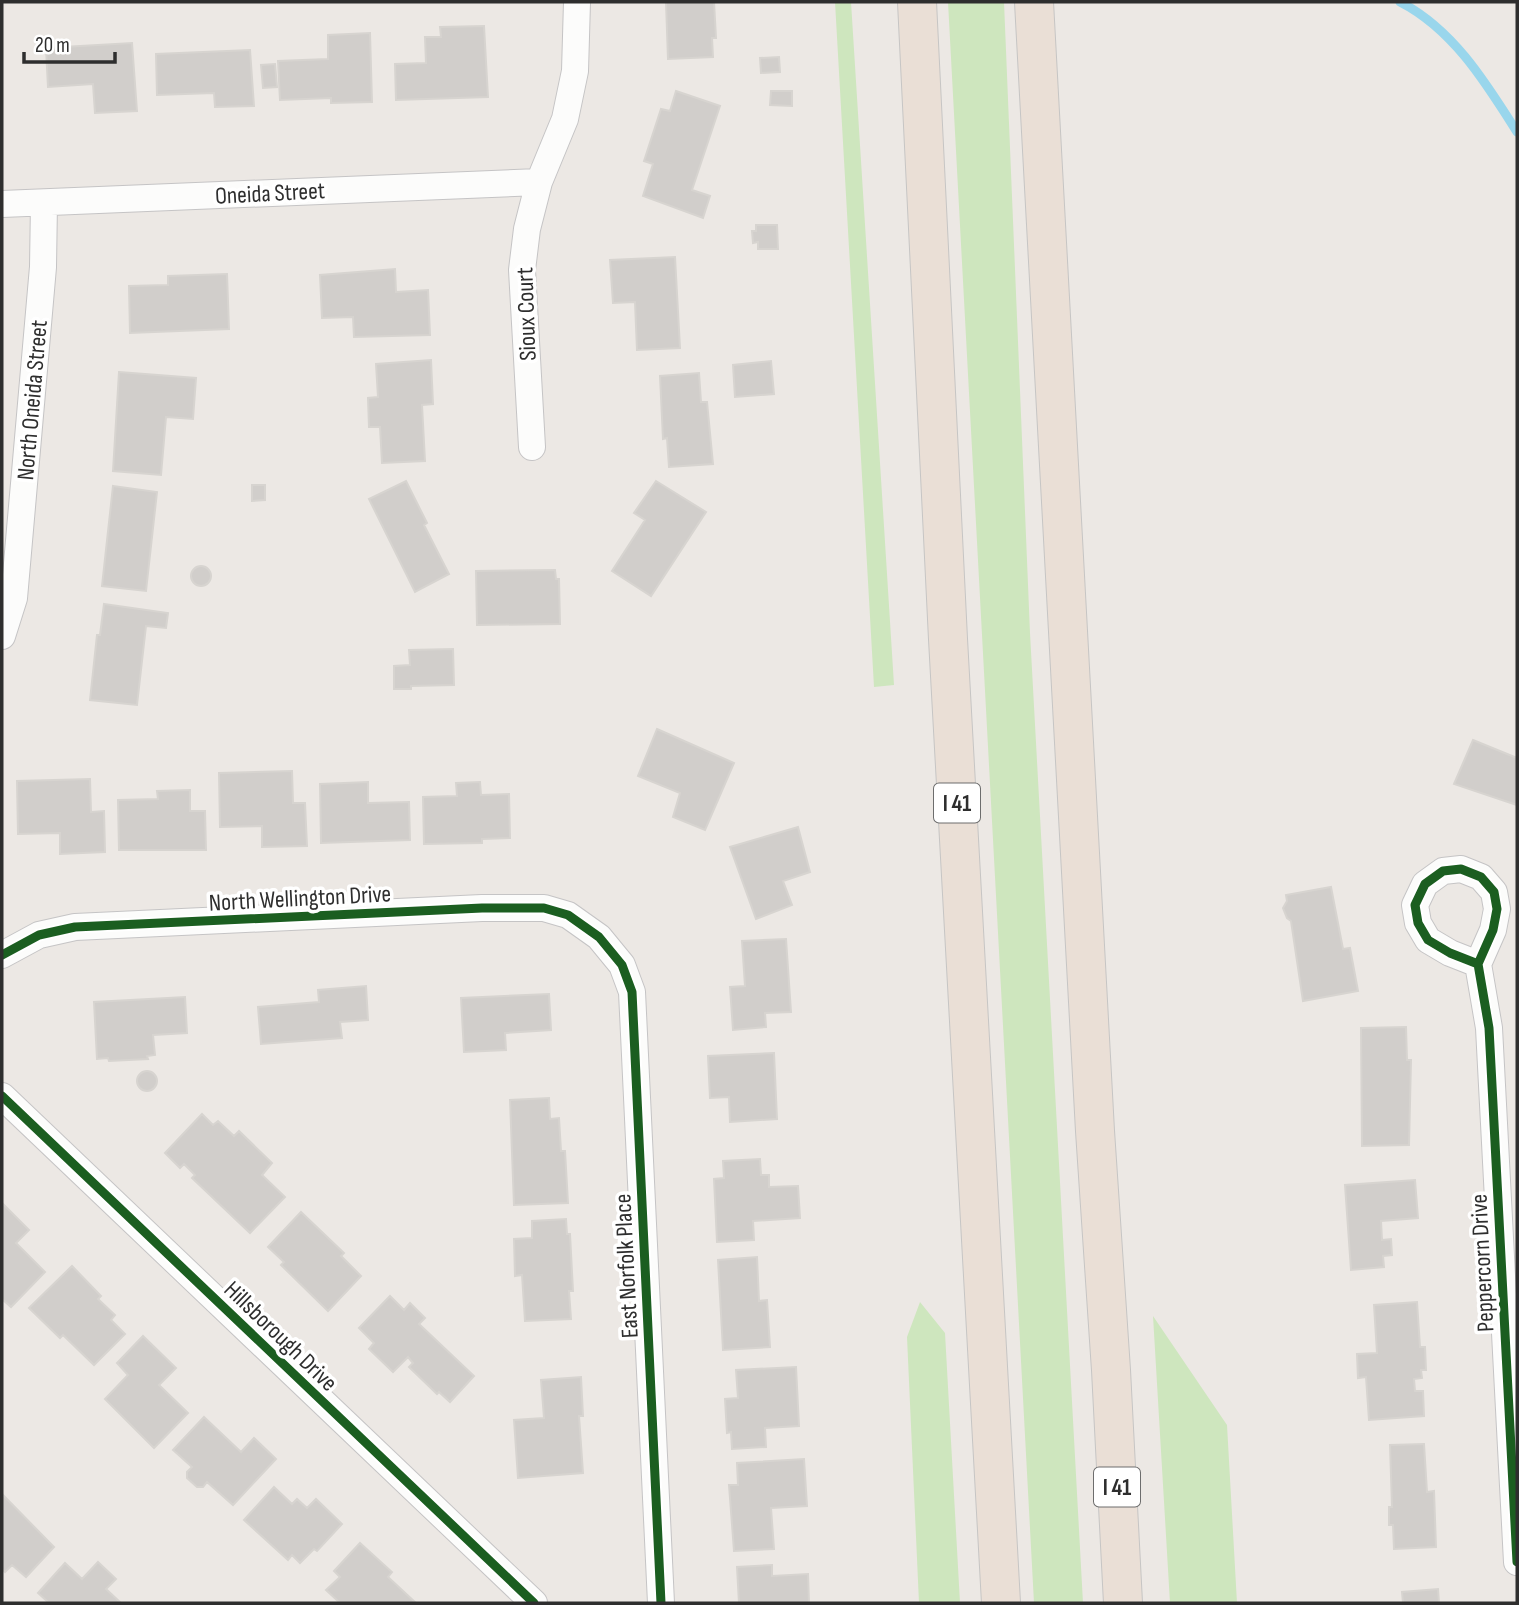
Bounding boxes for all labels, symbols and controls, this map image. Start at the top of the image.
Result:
scale bar [24,21,116,65]
text: 20 m [35,33,70,58]
street label: Oneida Street [214,176,326,211]
street label: Sioux Court [510,267,543,361]
street label: North Oneida Street [11,319,54,481]
road number: I 41 [934,783,980,822]
street label: North Wellington Drive [208,879,392,918]
street label: East Norfolk Place [608,1193,645,1339]
street label: Peppercorn Drive [1464,1193,1501,1333]
street label: Hillsborough Drive [218,1275,343,1398]
road number: I 41 [1094,1468,1140,1506]

